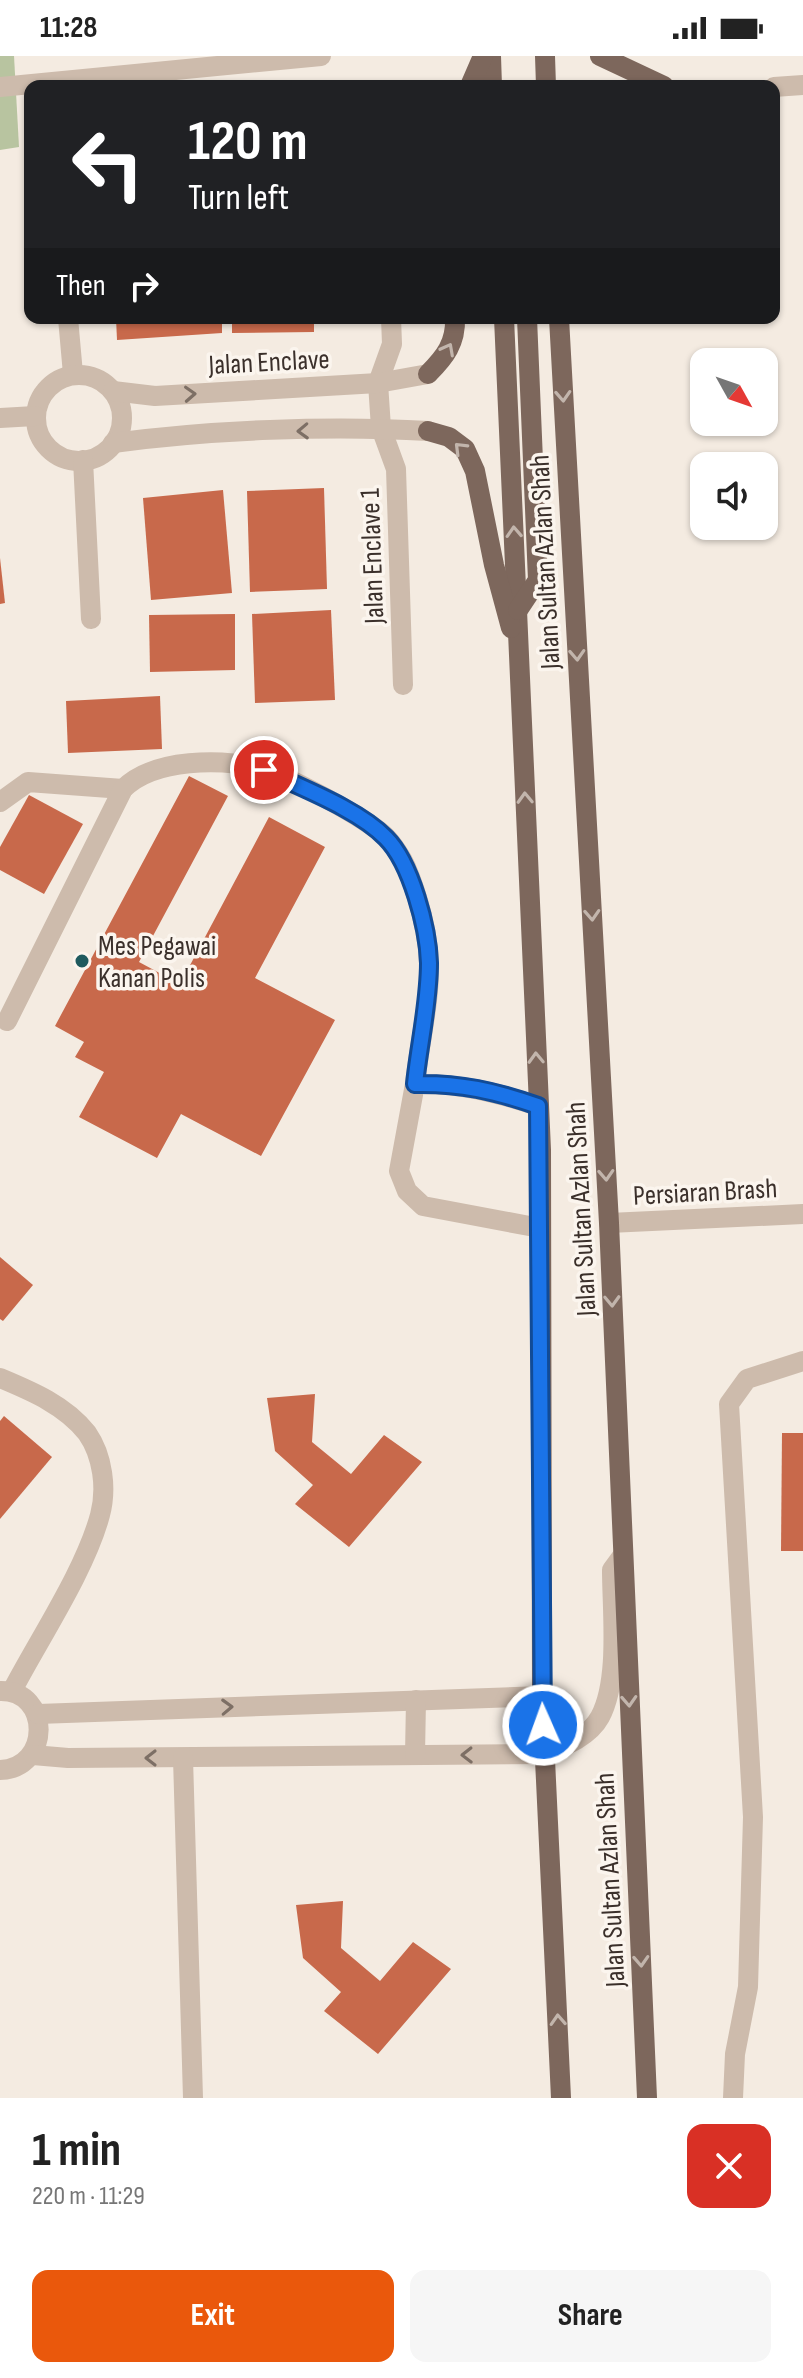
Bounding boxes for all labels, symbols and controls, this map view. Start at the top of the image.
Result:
text: 11:28 [40,10,98,46]
text: 120 m [188,109,308,176]
icon: left [56,112,160,216]
text: Turn left [188,177,289,220]
icon: right [122,264,166,308]
text: Then [56,268,106,304]
one-way arrow [438,342,453,357]
street label: Jalan Enclave [207,343,331,382]
north arrow [690,348,778,436]
map controls [690,348,778,540]
one-way arrow [184,386,197,403]
one-way arrow [554,390,571,403]
one-way arrow [296,423,309,440]
one-way arrow [454,443,469,457]
button: sound [690,452,778,540]
street label: Jalan Sultan Azlan Shah [523,454,568,671]
street label: Jalan Enclave 1 [354,487,391,625]
one-way arrow [506,525,523,538]
one-way arrow [569,649,586,662]
pin [230,736,298,804]
icon: arrive [242,748,286,792]
one-way arrow [517,791,534,804]
one-way arrow [583,909,600,922]
place label: Mes Pegawai Kanan Polis [98,930,216,995]
marker: Mes Pegawai Kanan Polis [73,952,91,970]
one-way arrow [528,1051,545,1064]
street label: Jalan Sultan Azlan Shah [559,1101,604,1318]
one-way arrow [598,1169,615,1182]
street label: Persiaran Brash [632,1172,778,1213]
one-way arrow [604,1295,621,1308]
position arrow [501,1683,585,1767]
one-way arrow [621,1695,638,1708]
one-way arrow [221,1699,234,1716]
one-way arrow [460,1746,473,1764]
one-way arrow [144,1749,157,1767]
street label: Jalan Sultan Azlan Shah [588,1772,633,1989]
one-way arrow [632,1955,649,1968]
one-way arrow [549,2013,566,2026]
text: 1 min [32,2122,121,2179]
button: close [687,2124,771,2208]
text: 220 m · 11:29 [32,2181,145,2212]
button: Exit [32,2270,394,2362]
button: Share [410,2270,771,2362]

